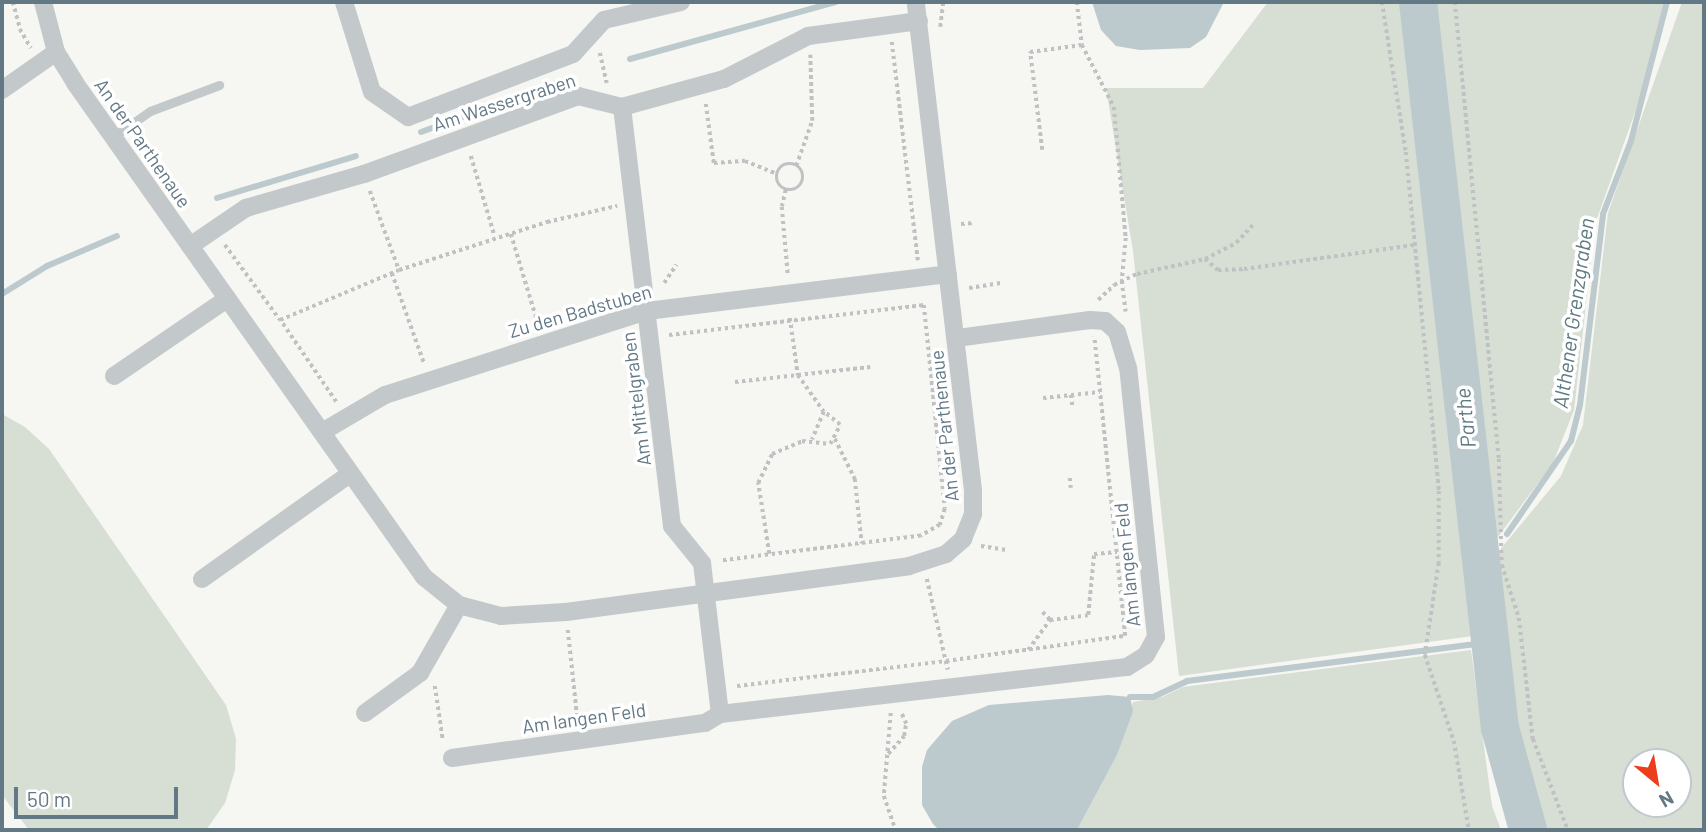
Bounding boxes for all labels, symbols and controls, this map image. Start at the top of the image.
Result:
street label: Am Wassergraben [430,68,578,136]
street label: An der Parthenaue [90,74,196,212]
water label: Althener Grenzgraben [1547,216,1599,410]
street label: Zu den Badstuben [506,280,654,342]
street label: Am Mittelgraben [616,331,656,467]
street label: An der Parthenaue [925,349,963,503]
water label: Parthe [1449,387,1481,449]
street label: Am langen Feld [1109,502,1145,628]
street label: Am langen Feld [521,698,647,738]
north arrow [1622,748,1692,818]
scale bar [18,772,182,816]
text: 50 m [27,786,71,811]
text: N [1656,787,1678,813]

